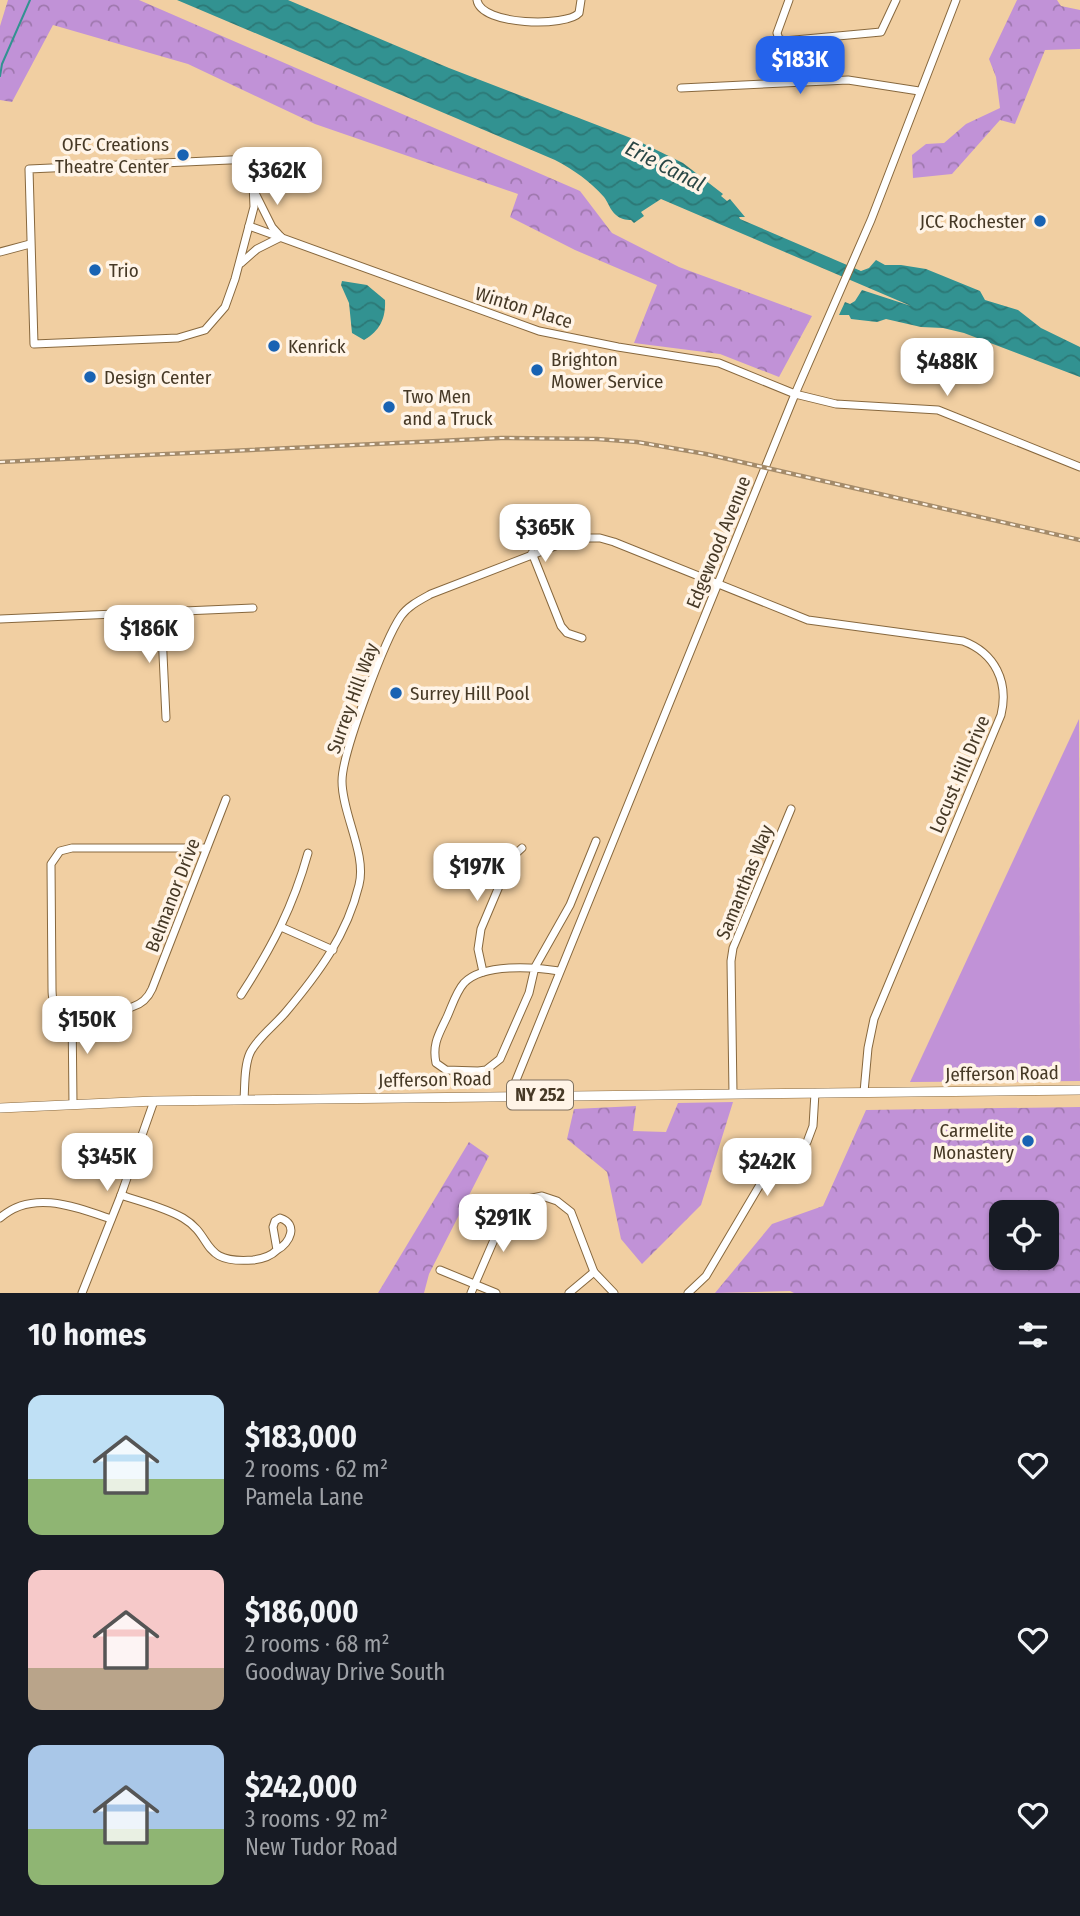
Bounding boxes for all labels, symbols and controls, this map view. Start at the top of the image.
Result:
pin: $183K [751,36,849,96]
text: $183K [772,45,828,73]
place label: OFC Creations Theatre Center [55,133,169,178]
water label: Erie Canal [621,135,709,197]
marker: OFC Creations Theatre Center [175,147,191,163]
pin: $362K [228,148,326,207]
text: $362K [248,156,306,184]
place label: JCC Rochester [920,210,1026,233]
marker: JCC Rochester [1032,213,1048,229]
place label: Trio [109,259,139,282]
marker: Trio [87,262,103,278]
street label: Winton Place [472,282,575,333]
place label: Kenrick [288,335,346,358]
marker: Kenrick [266,338,282,354]
pin: $488K [898,338,996,398]
text: $488K [917,347,977,375]
place label: Brighton Mower Service [551,348,663,393]
marker: Brighton Mower Service [529,362,545,378]
place label: Design Center [104,366,212,389]
marker: Design Center [82,369,98,385]
place label: Two Men and a Truck [403,385,493,430]
marker: Two Men and a Truck [381,399,397,415]
street label: Edgewood Avenue [681,473,756,612]
pin: $365K [496,504,594,564]
text: $365K [516,513,574,541]
pin: $186K [100,606,198,665]
text: $186K [120,614,178,642]
street label: Surrey Hill Way [322,639,383,757]
place label: Surrey Hill Pool [410,682,530,705]
marker: Surrey Hill Pool [388,685,404,701]
street label: Locust Hill Drive [924,712,995,837]
street label: Samanthas Way [711,821,778,943]
street label: Belmanor Drive [140,835,205,955]
pin: $197K [428,844,526,903]
text: $197K [449,852,505,880]
pin: $150K [38,996,136,1056]
text: $150K [58,1005,116,1033]
street label: Jefferson Road [945,1061,1059,1086]
street label: Jefferson Road [378,1067,492,1092]
road number: NY 252 [507,1080,573,1110]
place label: Carmelite Monastery [933,1119,1015,1164]
marker: Carmelite Monastery [1020,1133,1036,1149]
pin: $345K [58,1134,156,1193]
pin: $242K [718,1138,816,1198]
text: $345K [78,1142,136,1170]
text: $242K [739,1147,796,1175]
pin: $291K [454,1194,552,1254]
map controls [989,1200,1059,1270]
button: locate [989,1200,1059,1270]
text: $291K [475,1203,531,1231]
icon: filters [1014,1316,1052,1354]
text: 10 homes [28,1317,146,1353]
text: $183,000 [245,1419,357,1455]
icon: home [84,1423,168,1507]
icon: heart [1014,1446,1052,1484]
text: 2 rooms · 62 m² [245,1455,388,1483]
text: Pamela Lane [245,1483,364,1511]
text: $186,000 [245,1594,359,1630]
icon: home [84,1598,168,1682]
icon: heart [1014,1621,1052,1659]
text: 2 rooms · 68 m² [245,1630,390,1658]
text: Goodway Drive South [245,1658,445,1686]
text: $242,000 [245,1769,357,1805]
icon: home [84,1773,168,1857]
icon: heart [1014,1796,1052,1834]
text: 3 rooms · 92 m² [245,1805,388,1833]
text: New Tudor Road [245,1833,398,1861]

